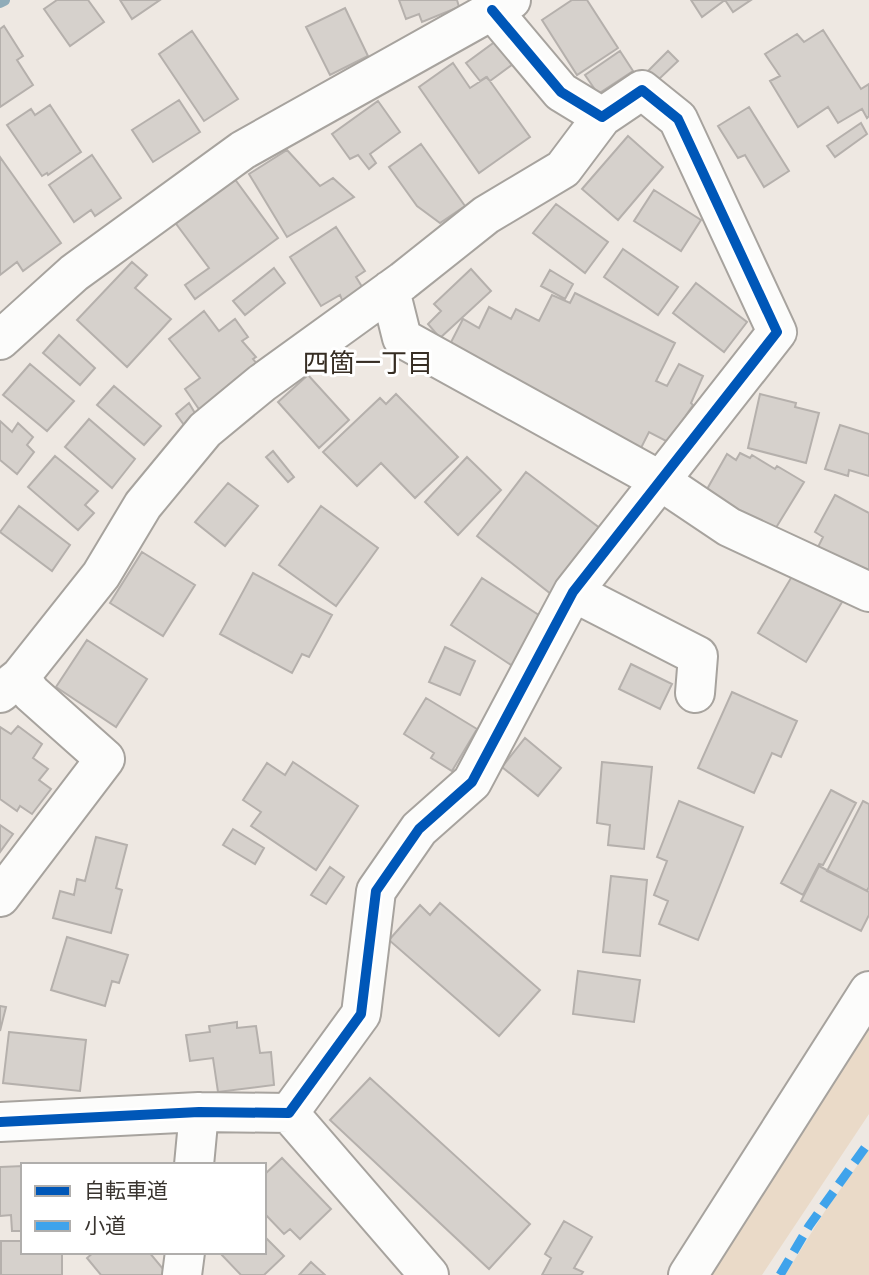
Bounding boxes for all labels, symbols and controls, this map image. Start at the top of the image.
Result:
district label: 四箇一丁目 [303,350,433,377]
legend [21,1163,266,1254]
text: 自転車道 [84,1180,168,1202]
text: 小道 [84,1215,126,1237]

